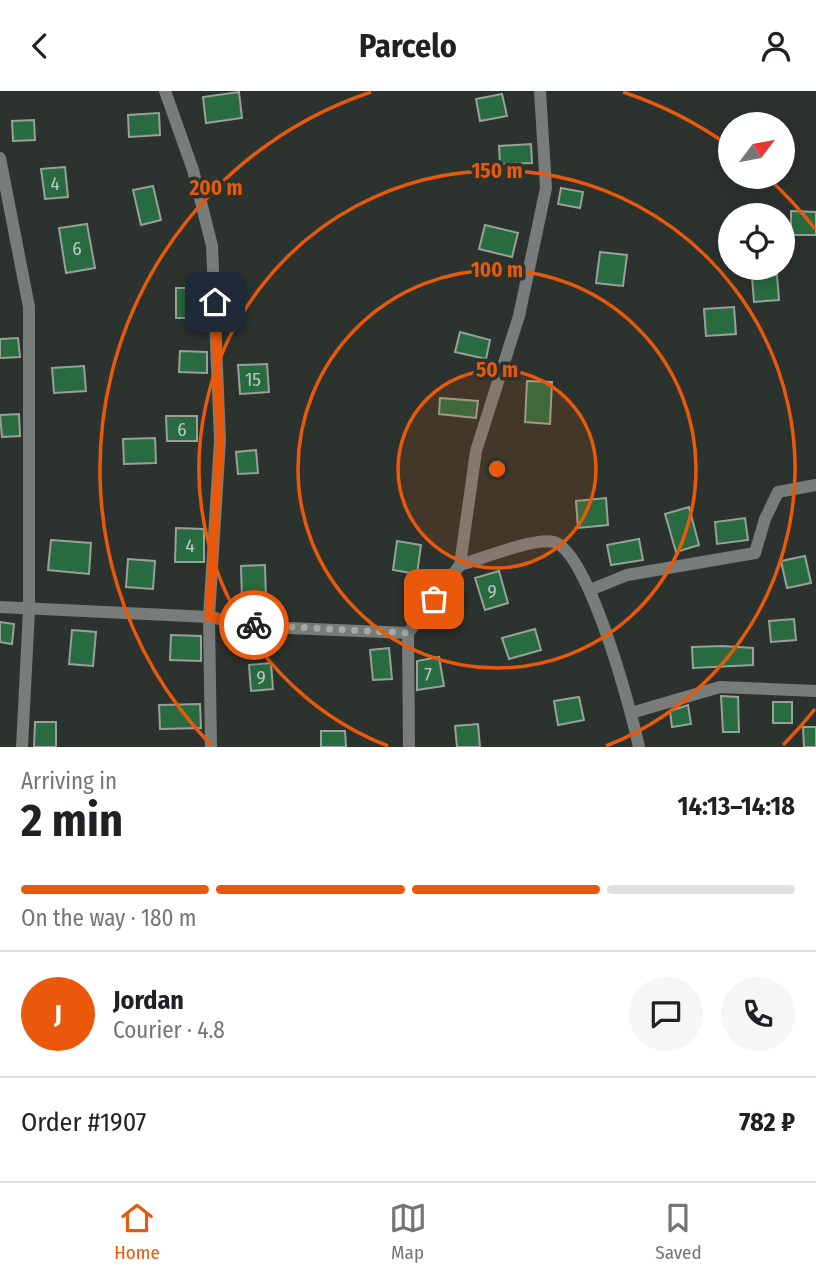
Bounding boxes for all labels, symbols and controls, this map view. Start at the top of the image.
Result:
icon: back [21,27,59,65]
text: Parcelo [359,27,457,65]
icon: person [757,27,795,65]
north arrow [718,112,794,189]
map controls [718,112,795,280]
text: 150 m [471,158,523,184]
house number: 4 [50,172,60,195]
text: 200 m [188,175,243,201]
button: locate [718,203,795,280]
house number: 6 [72,237,82,260]
text: 100 m [471,257,523,283]
pin [185,272,245,332]
icon: home [196,283,234,321]
text: 50 m [476,357,518,383]
house number: 15 [245,368,261,391]
house number: 6 [177,418,187,441]
centre of rings [485,457,509,481]
house number: 4 [185,534,195,557]
pin [404,569,464,629]
icon: bag [415,580,453,618]
house number: 9 [487,580,497,603]
courier [219,590,289,660]
icon: bike [235,606,273,644]
house number: 7 [424,663,432,686]
house number: 9 [256,666,266,689]
text: Arriving in [21,767,117,795]
text: 14:13–14:18 [678,791,795,822]
text: 2 min [21,793,123,848]
text: On the way · 180 m [21,904,197,932]
button: chat [629,977,703,1051]
button: phone [721,977,795,1051]
text: Jordan [113,985,184,1016]
text: J [54,999,62,1030]
text: Courier · 4.8 [113,1016,225,1044]
text: Order #1907 [21,1107,146,1138]
text: 782 ₽ [739,1107,795,1138]
tab: Home [114,1199,160,1264]
tab: Map [389,1199,427,1264]
tab: Saved [655,1199,702,1264]

